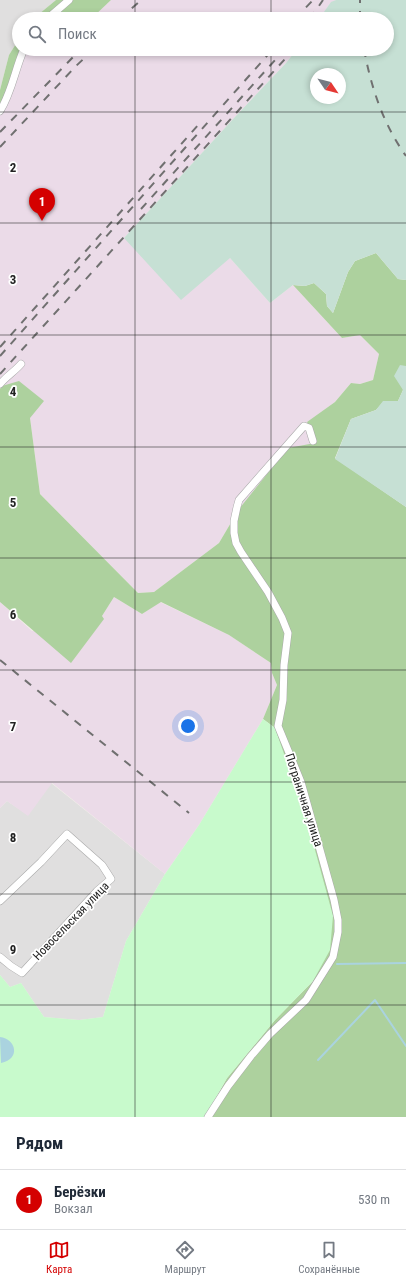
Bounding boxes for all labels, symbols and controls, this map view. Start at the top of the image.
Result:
search box [12,12,394,56]
icon: search [26,23,48,45]
text: Поиск [58,25,97,43]
north arrow [310,68,346,104]
text: 2 [10,160,17,175]
pin: 1 [29,188,55,221]
text: 3 [10,272,16,287]
text: 4 [10,384,17,399]
text: 5 [10,495,17,510]
text: 6 [10,607,17,622]
your location [178,716,198,736]
text: 7 [10,719,17,734]
street label: Пограничная улица [282,752,326,849]
text: 8 [10,830,16,845]
street label: Новосельская улица [30,879,112,963]
text: 9 [10,942,16,957]
text: Рядом [16,1133,63,1153]
text: Берёзки [54,1183,106,1201]
text: 1 [26,1192,32,1207]
text: 530 m [358,1192,390,1207]
text: Вокзал [54,1201,93,1216]
tab: Карта [46,1239,72,1276]
tab: Маршрут [165,1239,206,1276]
tab: Сохранённые [298,1239,360,1276]

